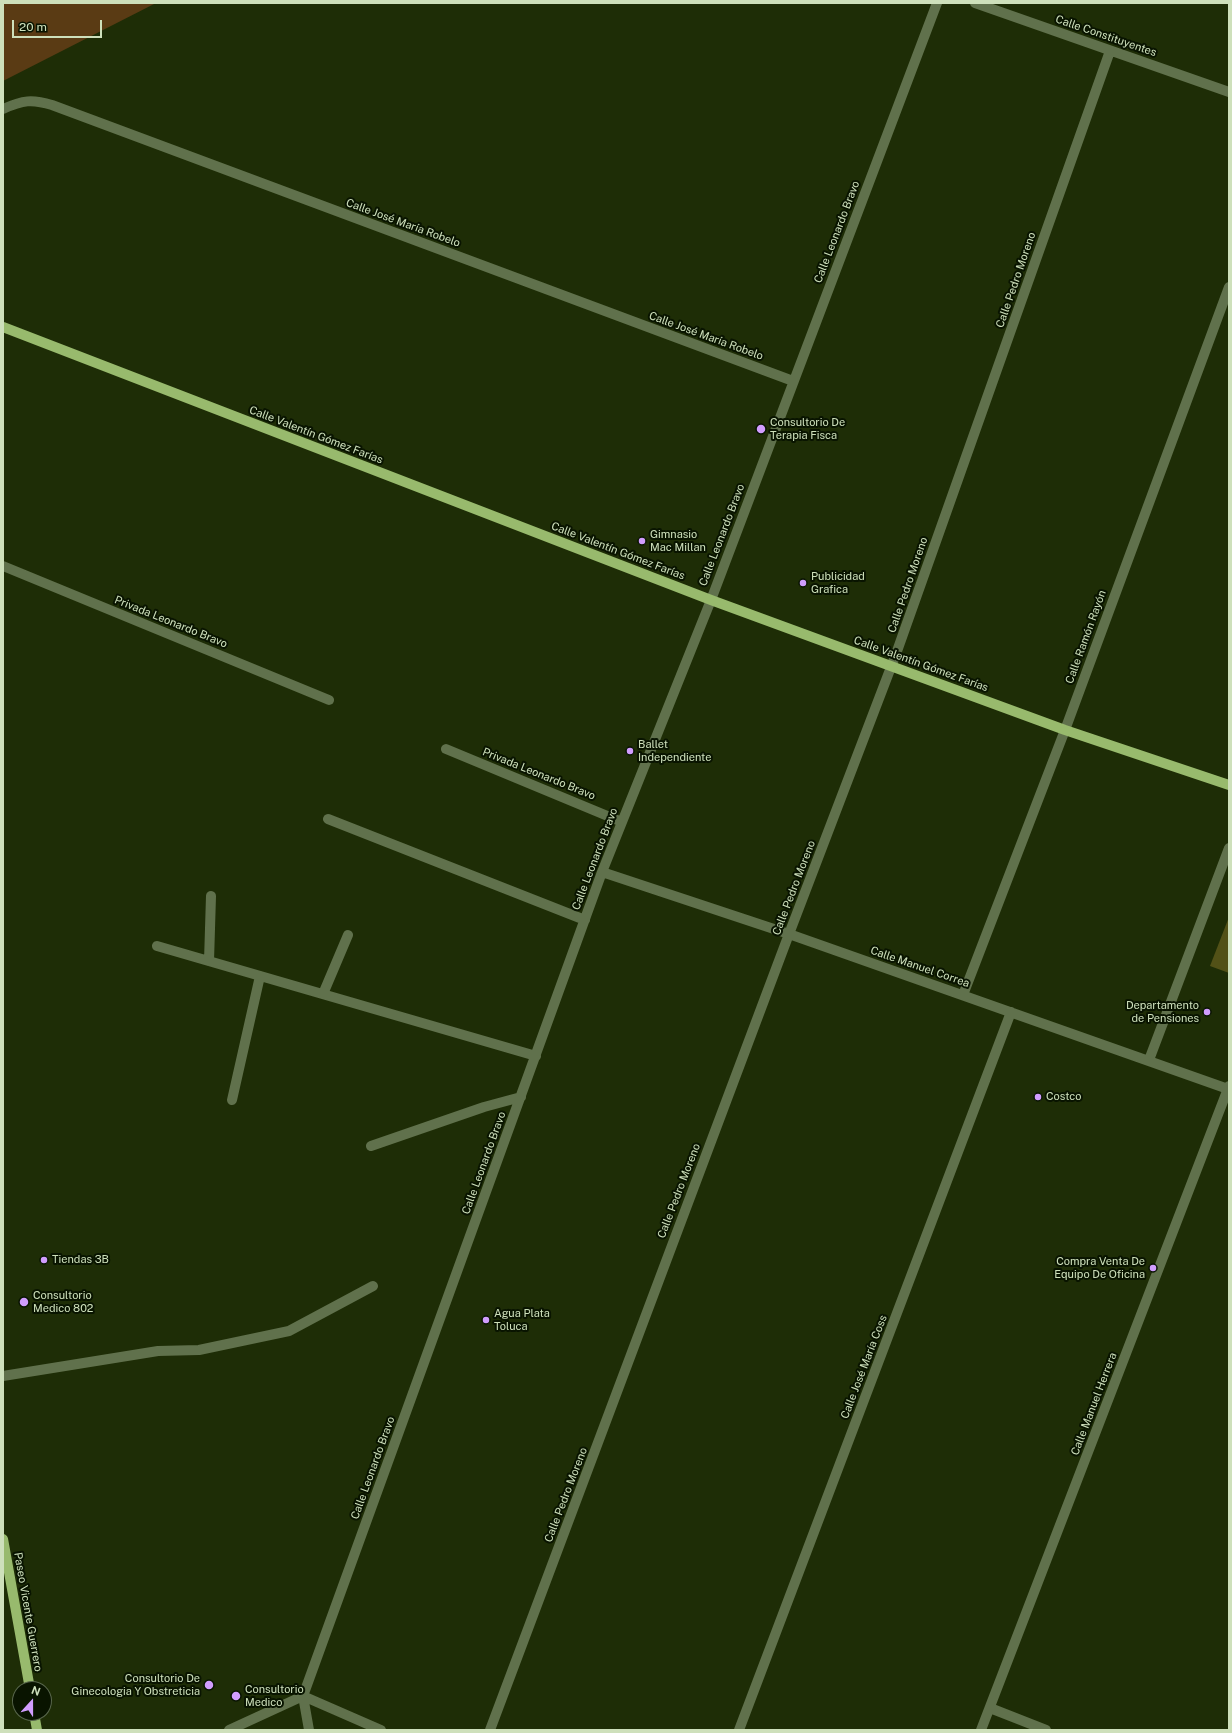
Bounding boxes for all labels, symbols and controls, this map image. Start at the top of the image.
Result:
scale bar [14,12,104,38]
street label: Calle Constituyentes [1054,13,1158,59]
text: 20 m [19,20,47,34]
street label: Calle Leonardo Bravo [811,179,863,285]
street label: Calle José María Robelo [344,196,462,250]
street label: Calle Pedro Moreno [993,230,1039,330]
street label: Calle José María Robelo [647,309,765,363]
street label: Calle Valentín Gómez Farías [247,403,385,467]
place label: Consultorio De Terapia Fisca [770,416,845,442]
marker: Consultorio De Terapia Fisca [755,423,767,435]
street label: Calle Leonardo Bravo [696,482,748,588]
street label: Calle Valentín Gómez Farías [549,519,687,583]
place label: Gimnasio Mac Millan [650,528,706,554]
street label: Calle Pedro Moreno [885,535,931,635]
marker: Gimnasio Mac Millan [637,536,647,546]
place label: Publicidad Grafica [811,570,865,596]
marker: Publicidad Grafica [798,578,808,588]
street label: Calle Ramón Rayón [1063,588,1109,686]
street label: Privada Leonardo Bravo [113,593,229,651]
street label: Calle Valentín Gómez Farías [852,634,990,694]
place label: Ballet Independiente [638,738,711,764]
street label: Privada Leonardo Bravo [481,745,597,803]
marker: Ballet Independiente [625,746,635,756]
street label: Calle Leonardo Bravo [569,806,621,912]
street label: Calle Pedro Moreno [770,839,818,937]
street label: Calle Manuel Correa [869,944,971,990]
place label: Departamento de Pensiones [1126,999,1199,1025]
marker: Departamento de Pensiones [1202,1007,1212,1017]
place label: Costco [1046,1090,1081,1104]
marker: Costco [1033,1092,1043,1102]
street label: Calle Leonardo Bravo [459,1110,509,1216]
street label: Calle Pedro Moreno [655,1142,703,1240]
place label: Tiendas 3B [52,1253,109,1267]
marker: Tiendas 3B [39,1255,49,1265]
place label: Compra Venta De Equipo De Oficina [1054,1255,1145,1281]
marker: Compra Venta De Equipo De Oficina [1148,1263,1158,1273]
place label: Consultorio Medico 802 [33,1289,93,1315]
marker: Consultorio Medico 802 [18,1296,30,1308]
place label: Agua Plata Toluca [494,1307,550,1333]
street label: Calle José María Coss [838,1313,890,1421]
marker: Agua Plata Toluca [481,1315,491,1325]
street label: Calle Manuel Herrera [1068,1351,1120,1457]
street label: Calle Leonardo Bravo [348,1415,398,1521]
street label: Calle Pedro Moreno [542,1446,590,1544]
street label: Paseo Vicente Guerrero [11,1551,45,1673]
place label: Consultorio De Ginecologia Y Obstreticia [71,1672,200,1698]
marker: Consultorio De Ginecologia Y Obstreticia [203,1679,215,1691]
north arrow [12,1681,52,1721]
place label: Consultorio Medico [245,1683,304,1709]
text: N [30,1684,42,1698]
marker: Consultorio Medico [230,1690,242,1702]

